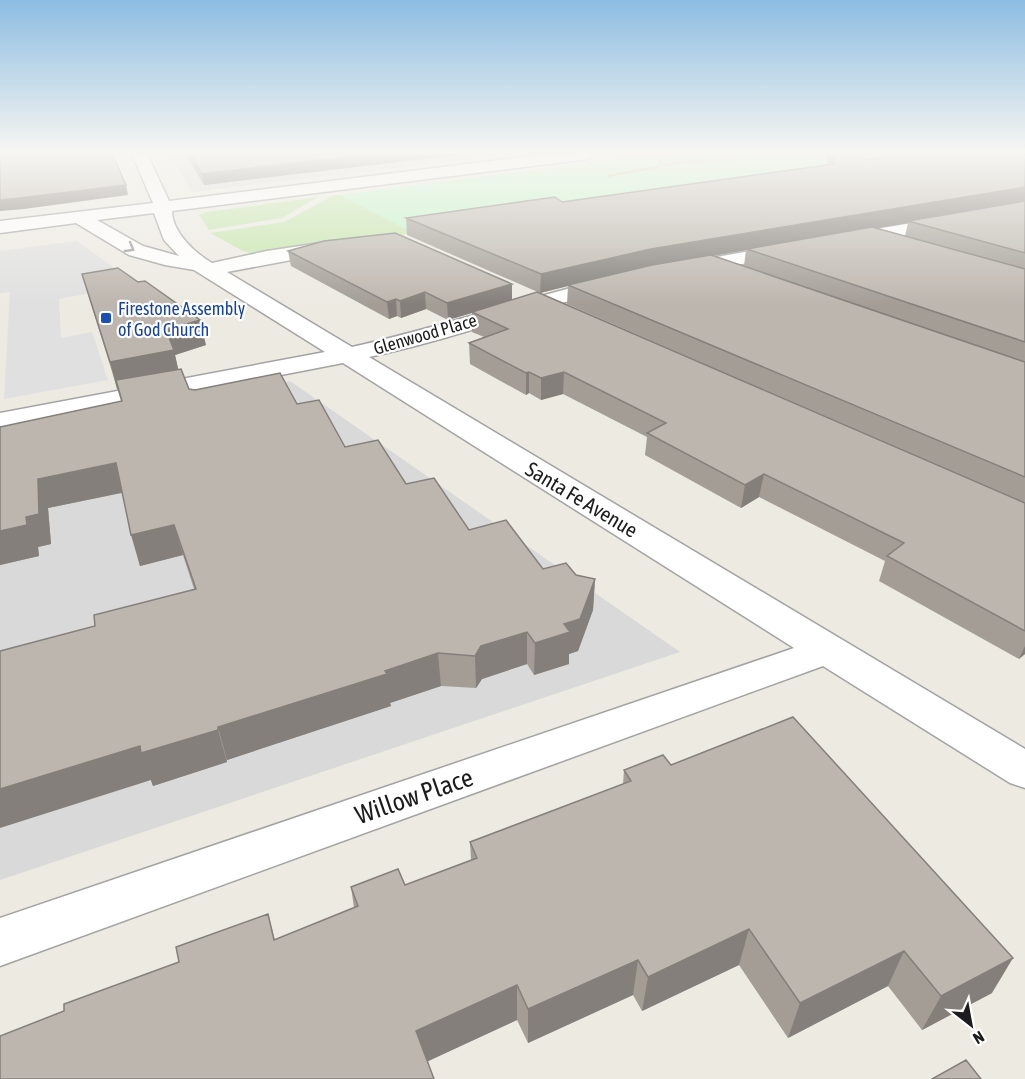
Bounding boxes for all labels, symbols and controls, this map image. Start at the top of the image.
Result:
one-way arrow [124,241,134,253]
place label: Firestone Assembly of God Church [118,298,245,340]
street label: Glenwood Place [371,309,479,359]
marker: Firestone Assembly of God Church [99,311,113,325]
street label: Santa Fe Avenue [522,456,642,542]
street label: Willow Place [351,762,477,830]
north arrow [941,995,1001,1055]
text: N [970,1028,987,1048]

